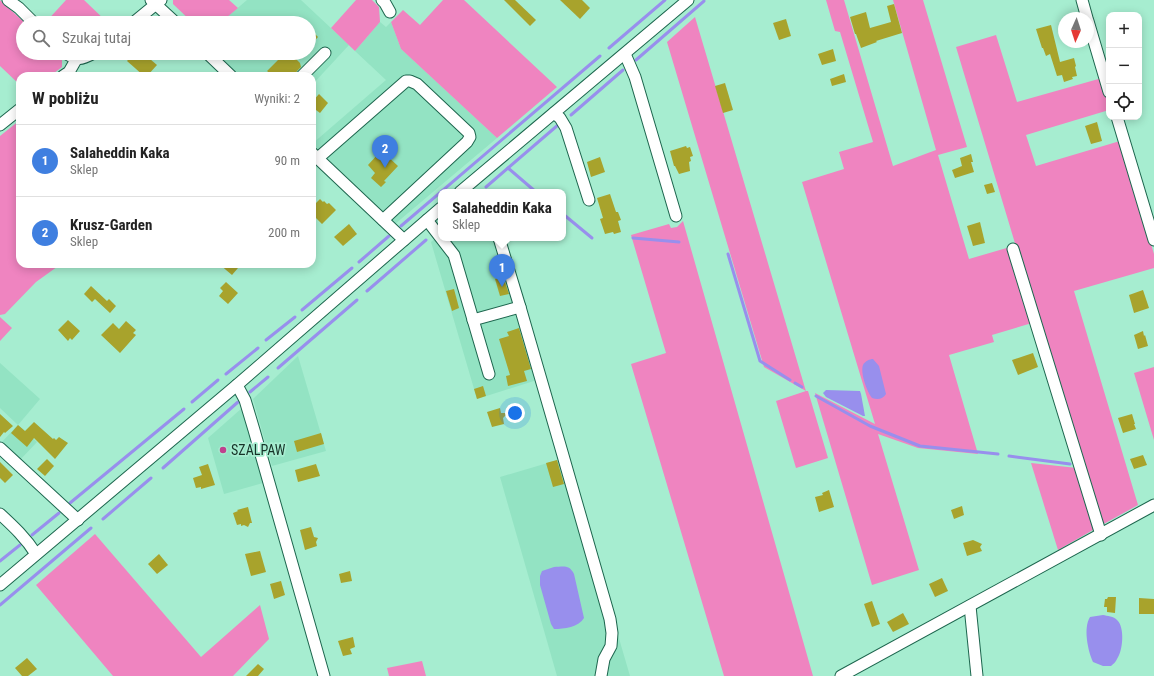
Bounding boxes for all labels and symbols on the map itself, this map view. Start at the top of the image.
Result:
north arrow [1058,12,1094,48]
pin: 2 [372,135,398,168]
pin: 1 [489,254,515,287]
your location [505,403,525,423]
place label: SZALPAW [231,442,286,458]
marker: SZALPAW [218,445,228,455]

